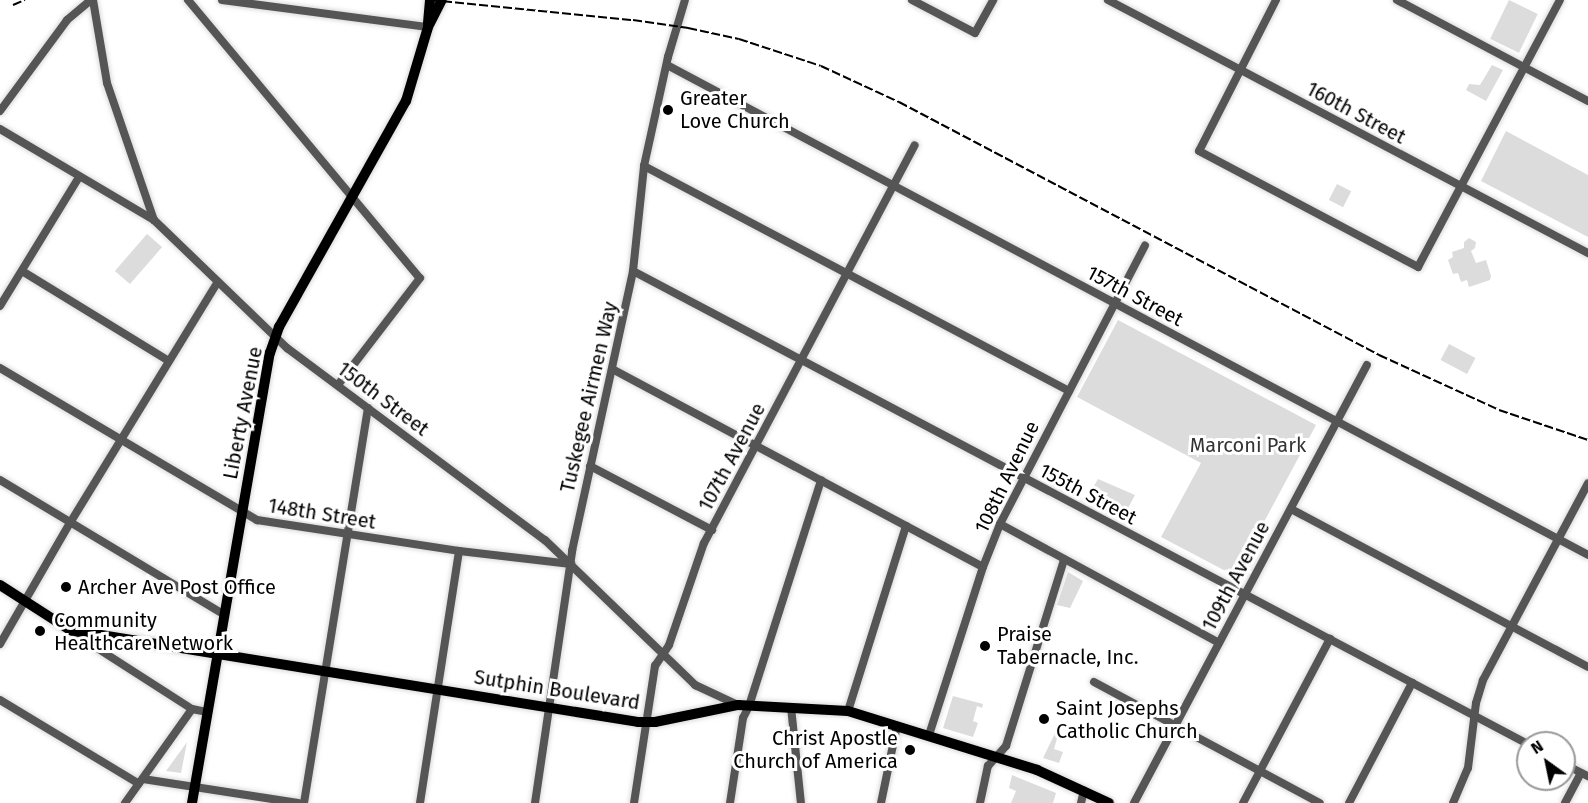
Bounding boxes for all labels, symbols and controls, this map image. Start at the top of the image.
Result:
street label: 160th Street [1302,77,1410,149]
place label: Greater Love Church [680,86,790,133]
marker: Greater Love Church [661,103,675,117]
street label: 157th Street [1083,261,1187,331]
street label: Tuskegee Airmen Way [555,299,623,495]
street label: Liberty Avenue [218,345,268,481]
street label: 150th Street [333,357,433,441]
street label: 107th Avenue [693,399,771,515]
street label: 108th Avenue [970,417,1044,537]
park label: Marconi Park [1190,433,1306,457]
street label: 155th Street [1035,458,1141,530]
street label: 148th Street [266,494,378,534]
street label: 109th Avenue [1197,517,1275,635]
place label: Archer Ave Post Office [78,575,276,599]
marker: Archer Ave Post Office [59,580,73,594]
place label: Community Healthcare Network [54,608,233,655]
marker: Community Healthcare Network [31,622,49,640]
place label: Praise Tabernacle, Inc. [997,622,1139,669]
marker: Praise Tabernacle, Inc. [978,639,992,653]
street label: Sutphin Boulevard [472,665,642,715]
place label: Saint Josephs Catholic Church [1056,696,1198,743]
marker: Saint Josephs Catholic Church [1037,712,1051,726]
place label: Christ Apostle Church of America [733,726,898,773]
north arrow [1516,731,1576,791]
text: N [1527,736,1547,758]
marker: Christ Apostle Church of America [903,743,917,757]

